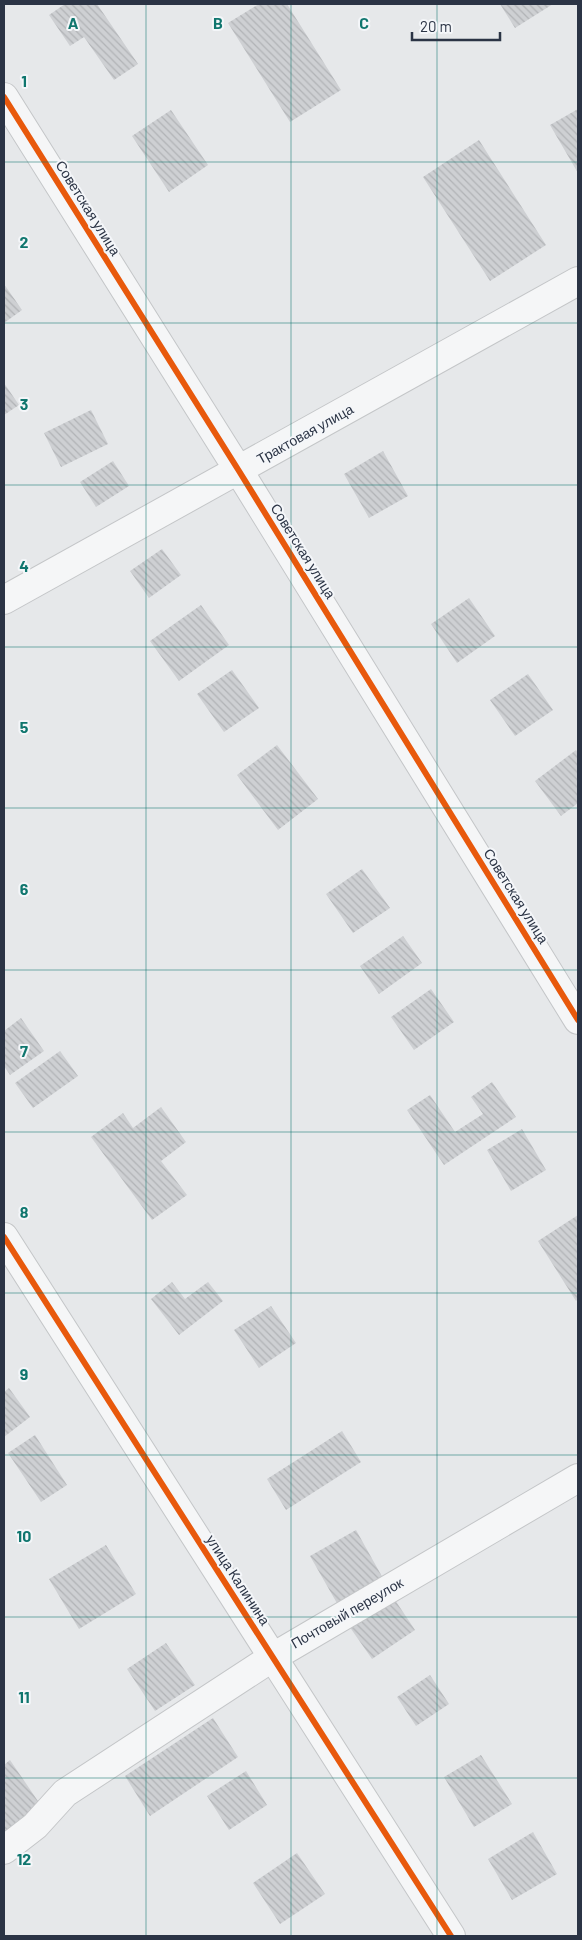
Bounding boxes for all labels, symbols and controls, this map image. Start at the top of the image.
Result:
scale bar [412,10,500,42]
text: A [68,13,79,32]
text: B [213,13,223,32]
text: C [359,13,369,32]
text: 20 m [420,17,452,35]
text: 1 [21,71,27,90]
street label: Советская улица [52,157,125,259]
text: 2 [20,232,29,251]
text: 3 [20,394,28,413]
street label: Трактовая улица [254,400,356,467]
street label: Советская улица [267,500,340,602]
text: 4 [19,556,29,575]
text: 5 [20,717,29,736]
street label: Советская улица [480,845,553,947]
text: 6 [20,879,29,898]
text: 7 [20,1041,28,1060]
text: 8 [20,1202,29,1221]
text: 9 [20,1364,28,1383]
text: 10 [17,1526,31,1545]
street label: улица Калинина [203,1531,274,1628]
street label: Почтовый переулок [288,1573,407,1652]
text: 11 [18,1687,30,1706]
text: 12 [17,1849,31,1868]

